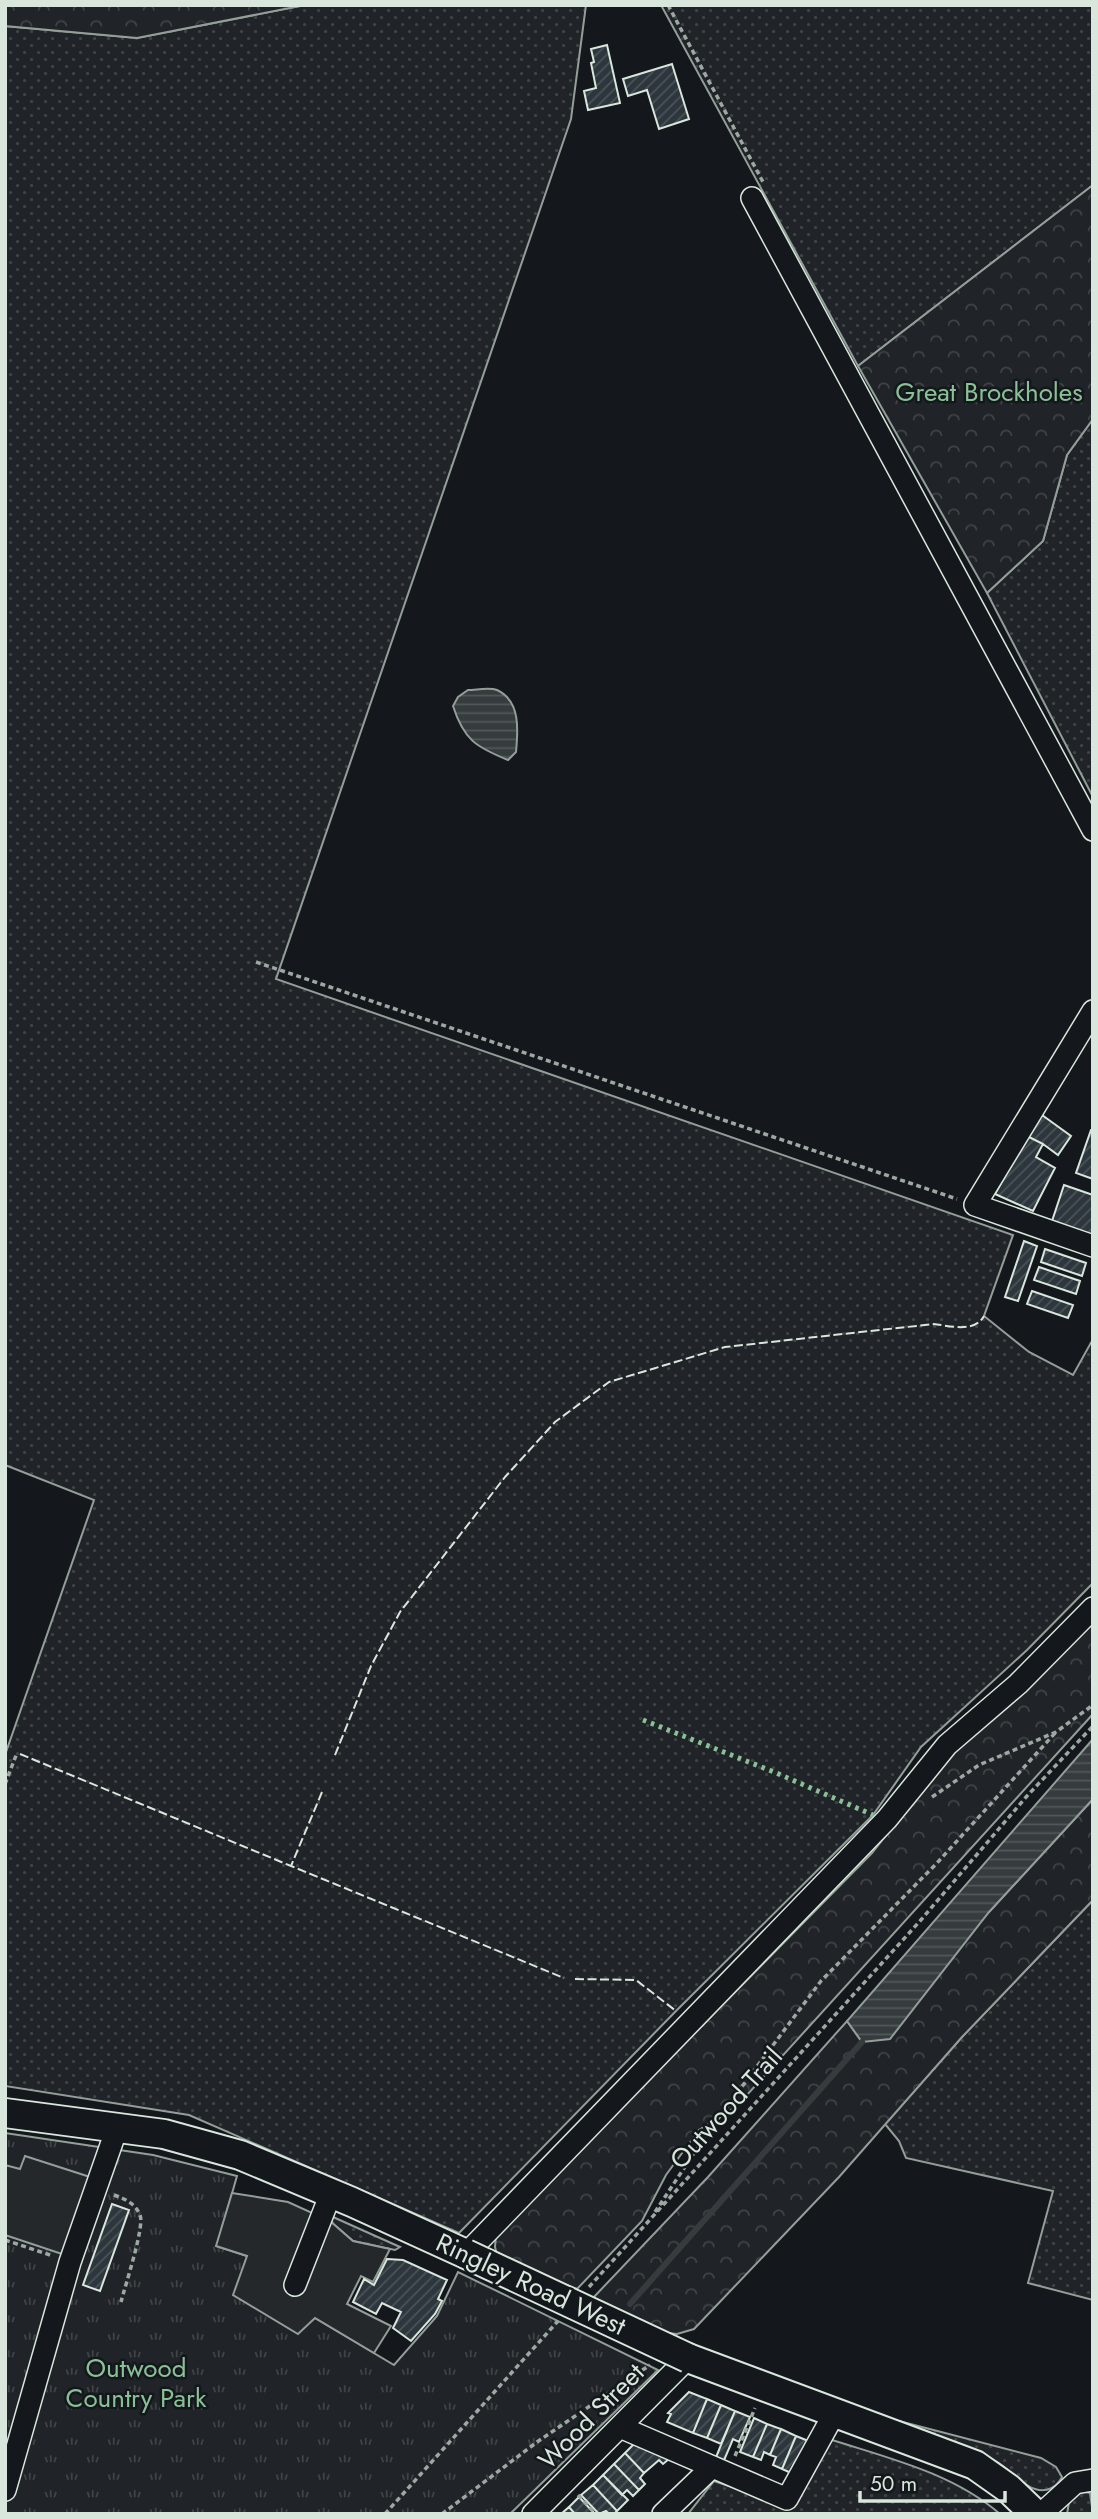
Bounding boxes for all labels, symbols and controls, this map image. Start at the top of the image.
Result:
park label: Great Brockholes [895,373,1083,411]
street label: Outwood Trail [661,2038,791,2178]
street label: Ringley Road West [430,2223,633,2345]
park label: Outwood Country Park [66,2349,207,2417]
street label: Wood Street [529,2354,653,2478]
scale bar [860,2460,1005,2504]
text: 50 m [870,2469,917,2499]

